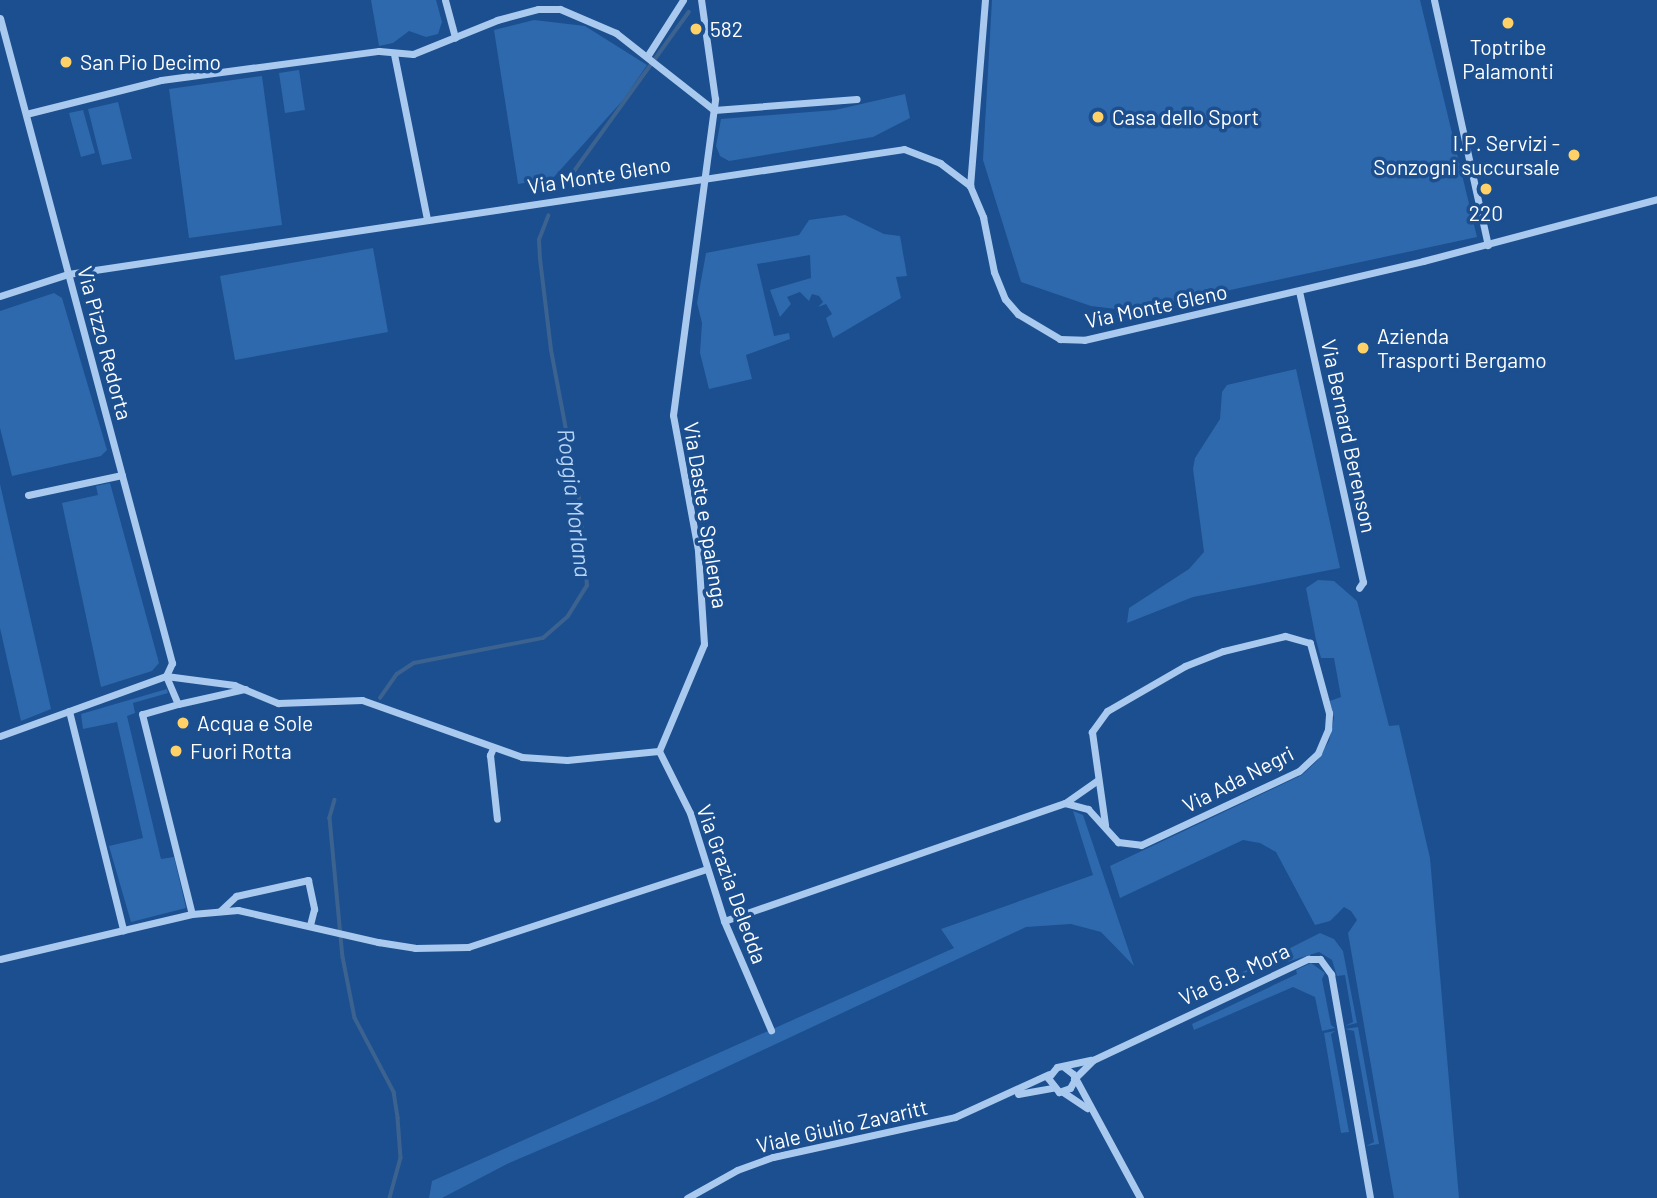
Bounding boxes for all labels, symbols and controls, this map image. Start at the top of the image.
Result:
marker: Toptribe Palamonti [1500,15,1516,31]
place label: 582 [710,16,743,42]
marker: 582 [688,21,704,37]
place label: Toptribe Palamonti [1462,34,1554,84]
place label: San Pio Decimo [80,49,221,75]
marker: San Pio Decimo [58,54,74,70]
place label: Casa dello Sport [1112,104,1259,130]
marker: Casa dello Sport [1090,109,1106,125]
place label: I.P. Servizi - Sonzogni succursale [1373,130,1560,180]
marker: I.P. Servizi - Sonzogni succursale [1566,147,1582,163]
street label: Via Monte Gleno [526,151,672,199]
marker: 220 [1478,181,1494,197]
place label: 220 [1469,200,1503,226]
street label: Via Pizzo Redorta [72,263,138,423]
street label: Via Monte Gleno [1083,279,1229,333]
place label: Azienda Trasporti Bergamo [1377,323,1547,373]
street label: Via Bernard Berenson [1316,337,1382,535]
marker: Azienda Trasporti Bergamo [1355,340,1371,356]
street label: Via Daste e Spalenga [679,420,733,610]
water label: Roggia Morlana [552,427,598,579]
place label: Acqua e Sole [197,710,313,736]
marker: Acqua e Sole [175,715,191,731]
place label: Fuori Rotta [190,738,292,764]
street label: Via Ada Negri [1178,740,1298,818]
marker: Fuori Rotta [168,743,184,759]
street label: Via Grazia Deledda [692,801,772,967]
street label: Via G.B. Mora [1175,937,1293,1011]
street label: Viale Giulio Zavaritt [754,1094,930,1158]

